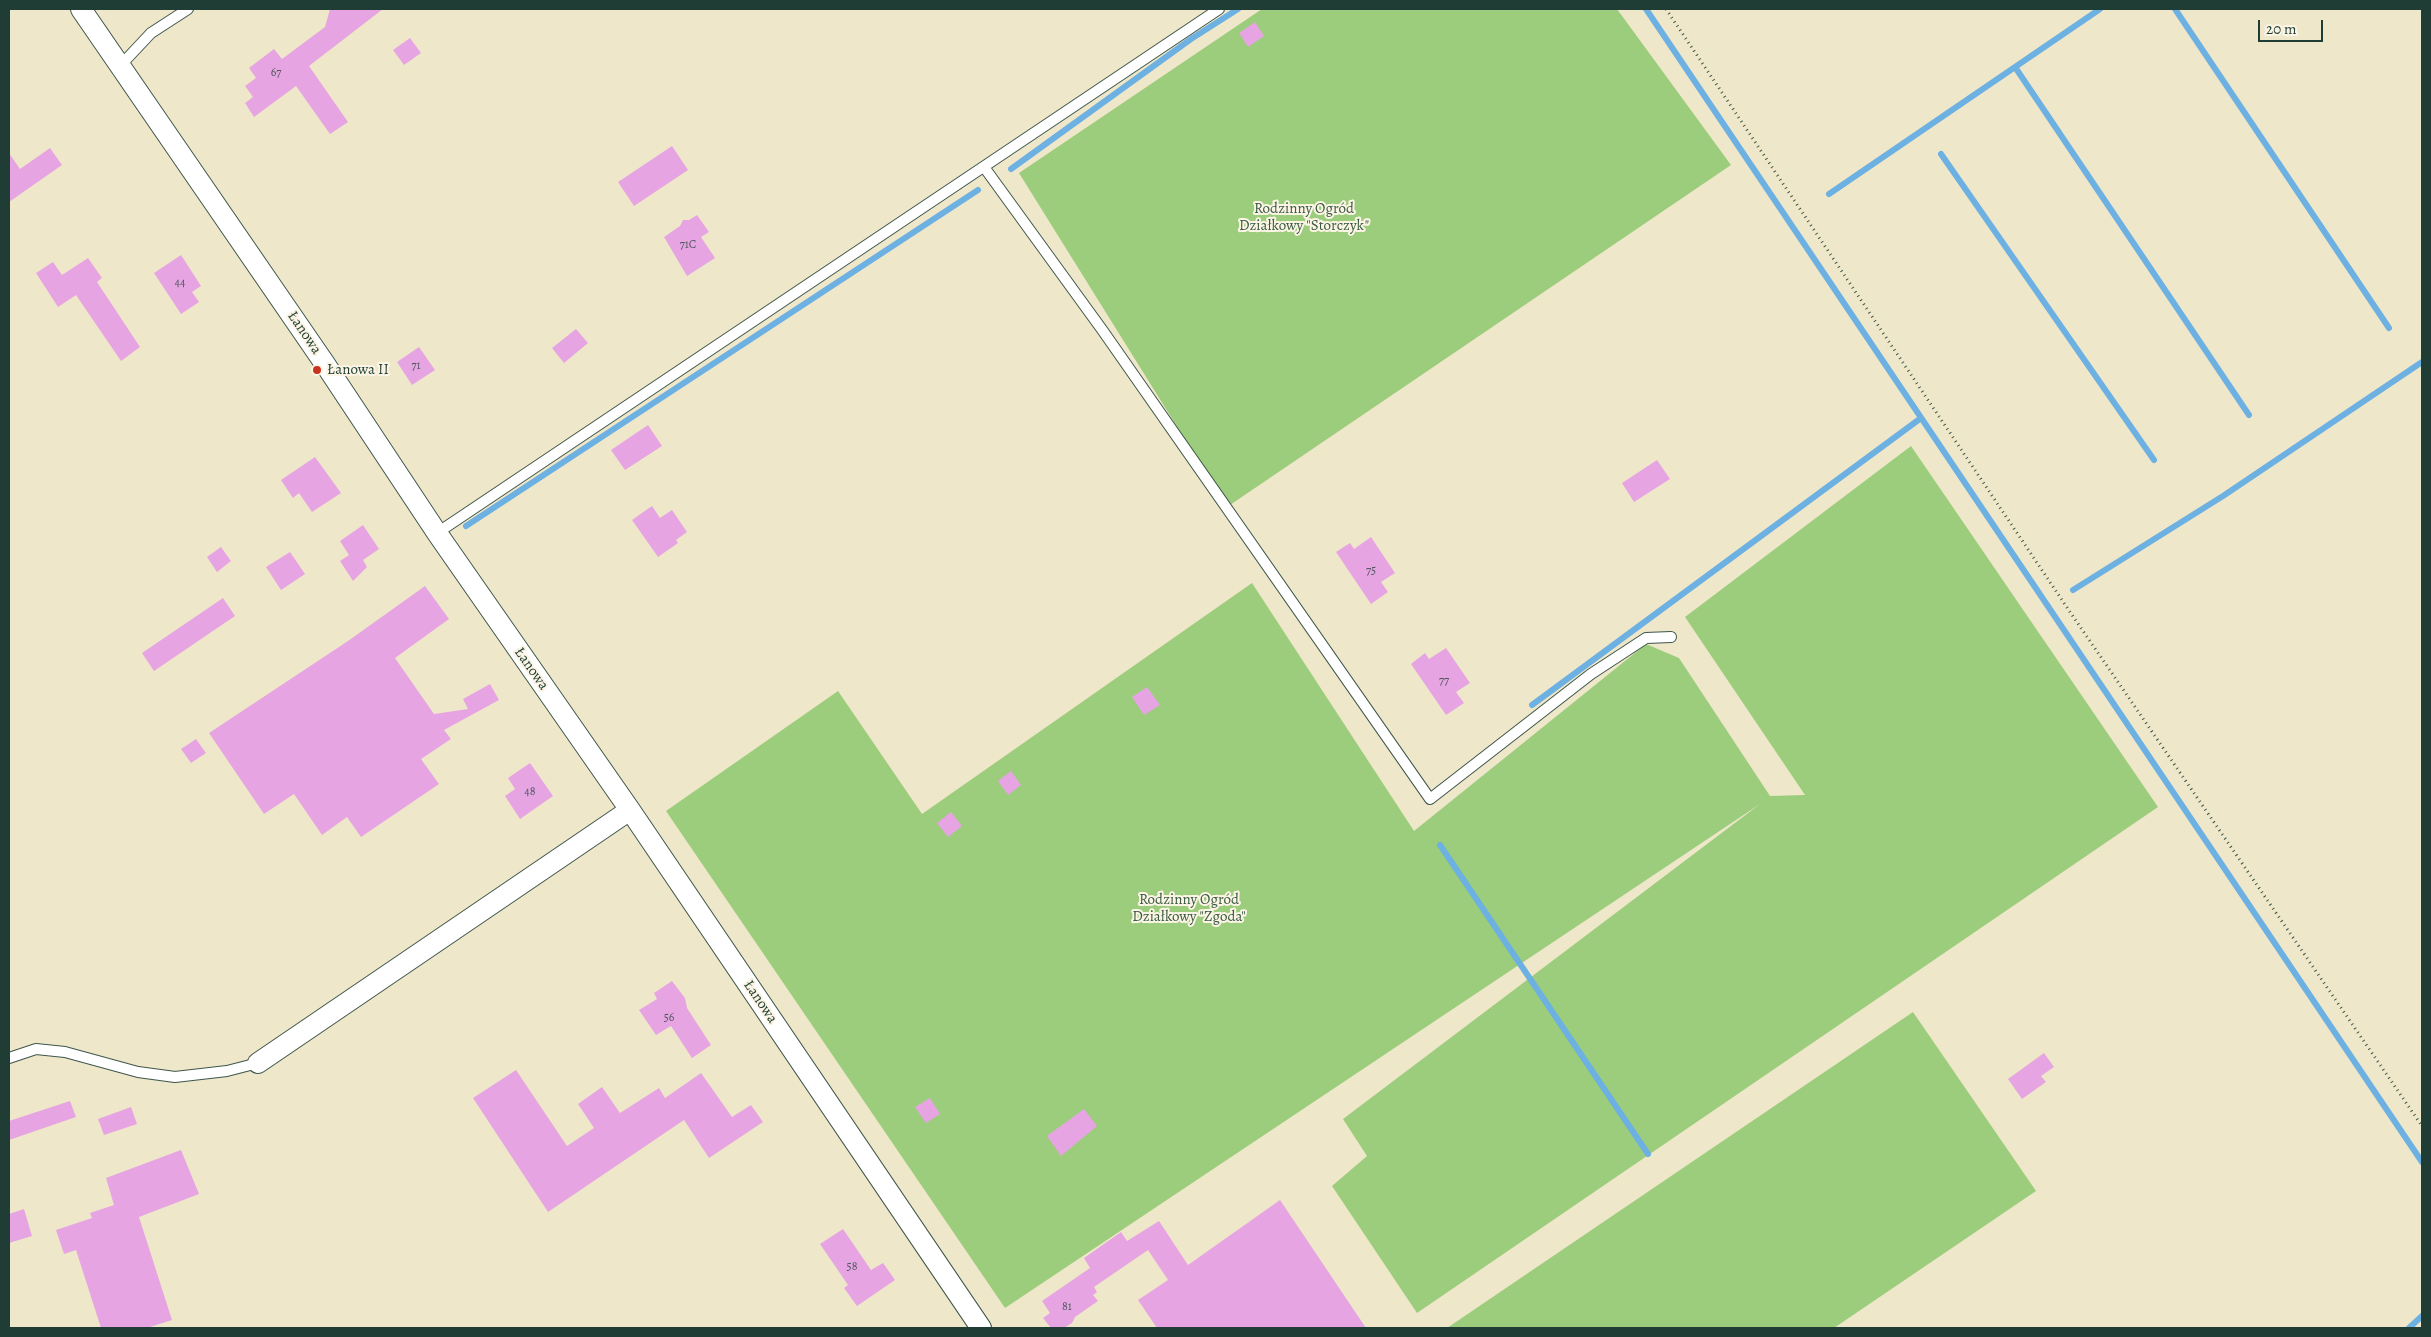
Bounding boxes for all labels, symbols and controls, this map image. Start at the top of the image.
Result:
scale bar [2261,10,2326,42]
text: 20 m [2266,19,2297,39]
house number: 67 [271,66,281,80]
park label: Rodzinny Ogród Działkowy "Storczyk" [1239,200,1369,235]
house number: 71C [680,238,696,252]
house number: 44 [175,276,185,290]
street label: Łanowa [283,308,325,358]
house number: 71 [411,359,421,373]
place label: Łanowa II [327,361,389,379]
marker: Łanowa II [311,364,323,376]
house number: 75 [1366,564,1376,578]
street label: Łanowa [510,644,552,694]
house number: 77 [1439,674,1449,688]
house number: 48 [524,785,536,799]
park label: Rodzinny Ogród Działkowy "Zgoda" [1132,891,1246,926]
street label: Łanowa [739,977,781,1027]
house number: 56 [664,1011,674,1025]
house number: 58 [847,1260,857,1274]
house number: 81 [1062,1300,1072,1314]

